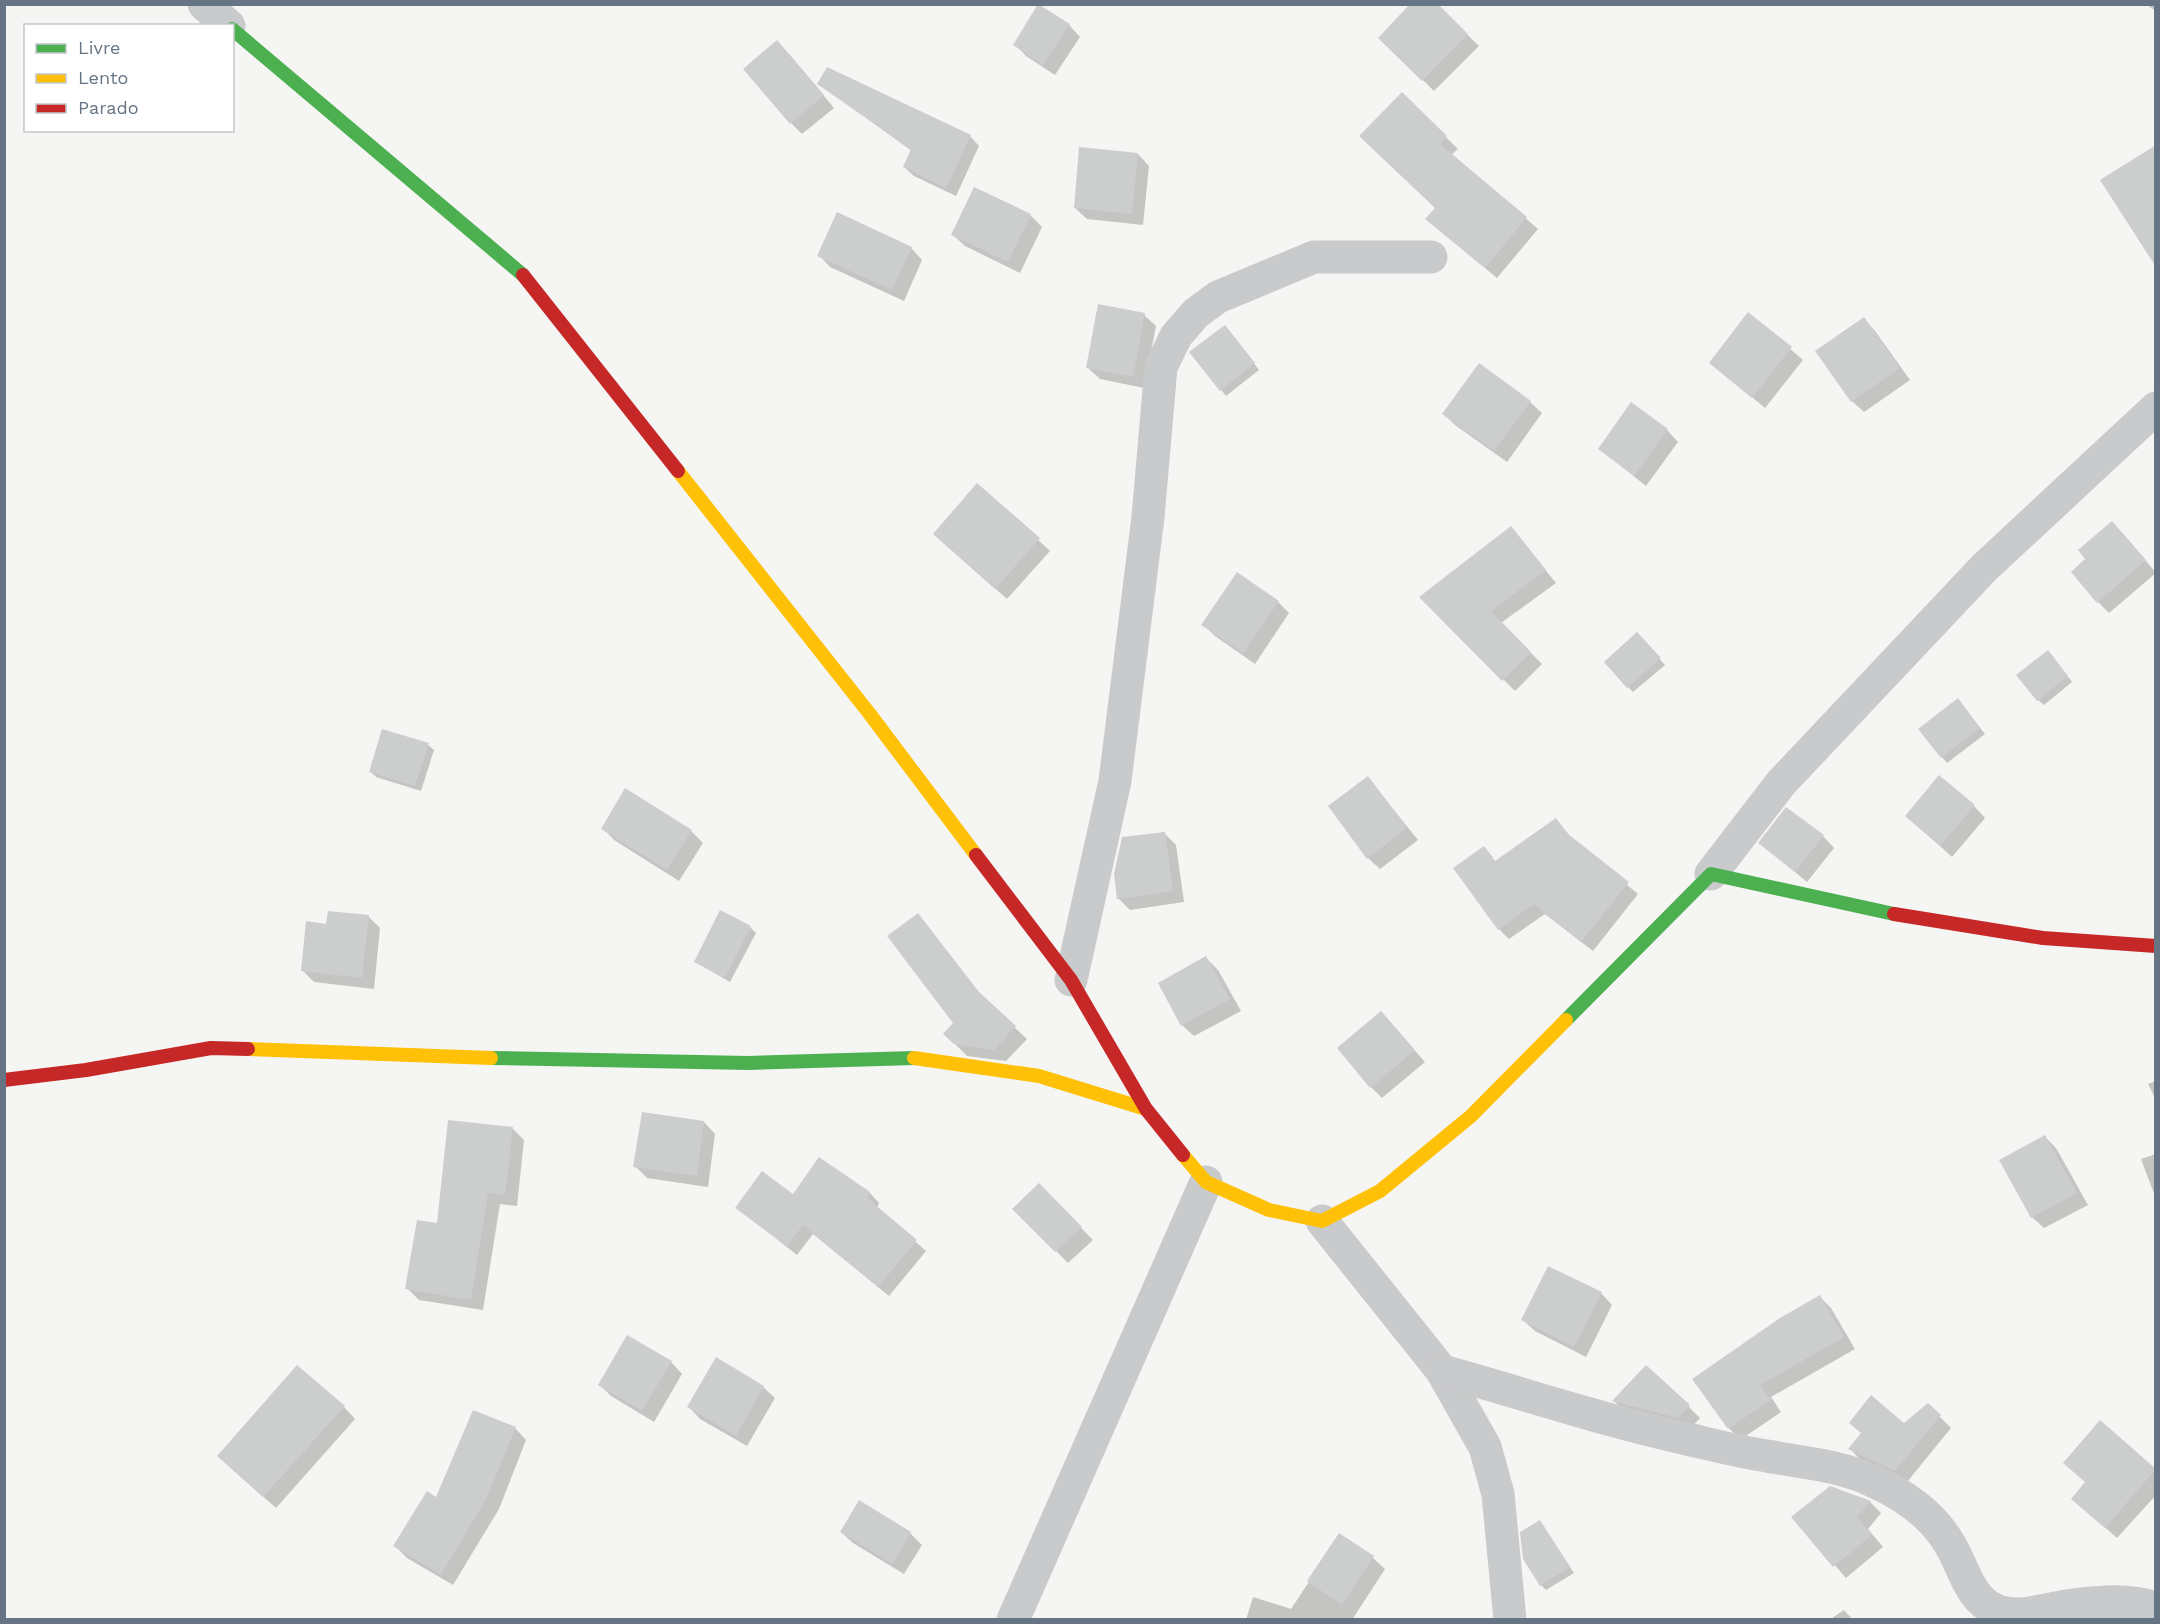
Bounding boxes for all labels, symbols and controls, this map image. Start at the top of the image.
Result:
legend [24,24,234,132]
text: Livre [78,37,120,58]
text: Lento [78,67,128,88]
text: Parado [78,97,139,118]

